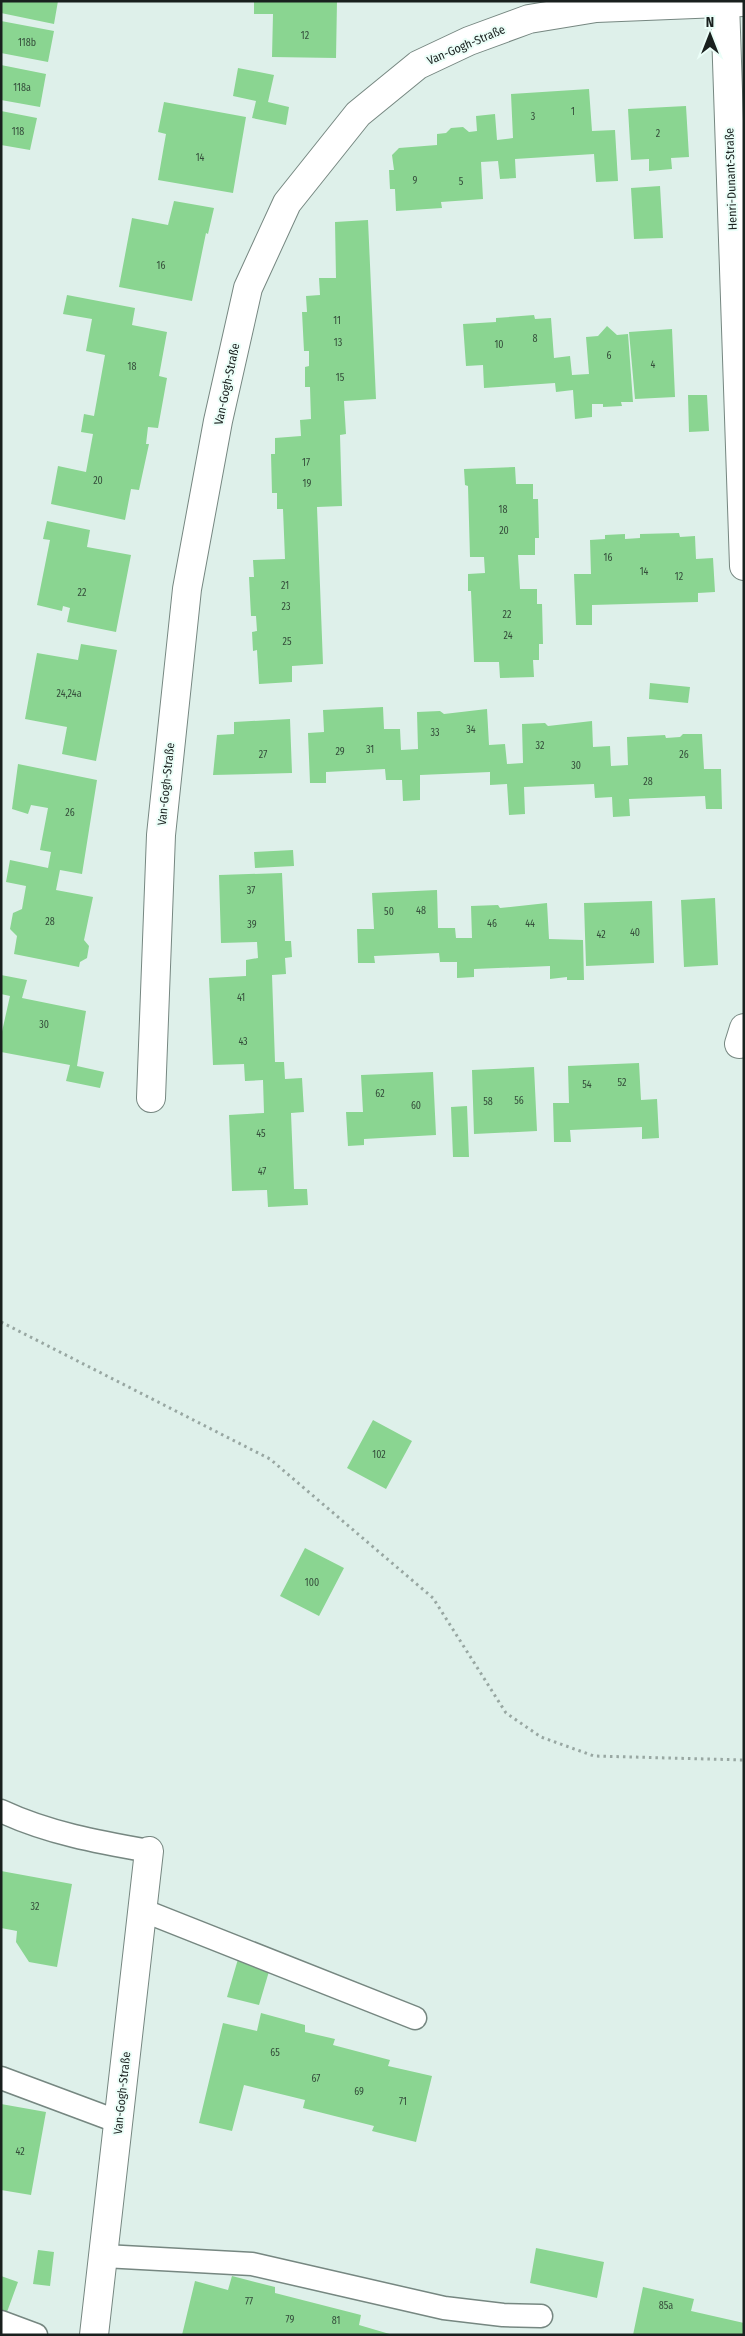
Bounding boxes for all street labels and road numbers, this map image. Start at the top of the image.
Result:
street label: Van-Gogh-Straße [425,22,507,68]
street label: Henri-Dunant-Straße [722,128,740,230]
street label: Van-Gogh-Straße [211,342,243,426]
street label: Van-Gogh-Straße [155,742,177,826]
street label: Van-Gogh-Straße [111,2051,133,2135]

